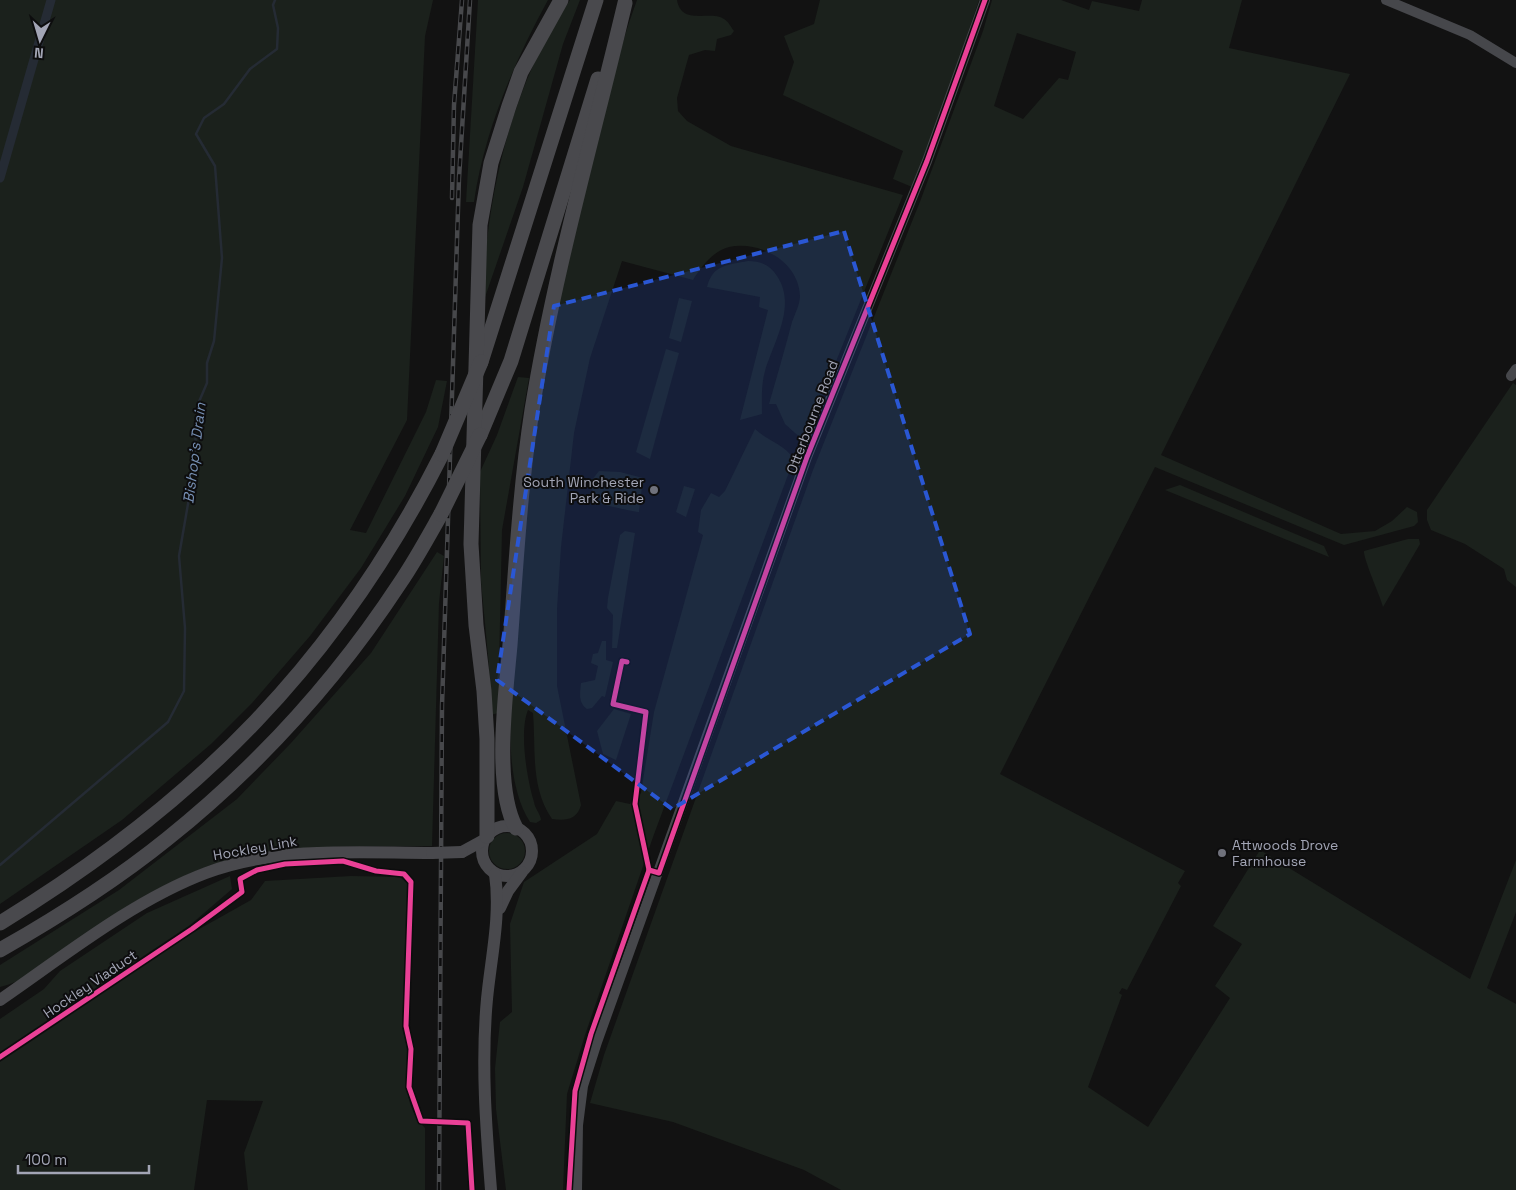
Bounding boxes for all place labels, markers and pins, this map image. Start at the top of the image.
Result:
place label: South Winchester Park & Ride [523,473,644,507]
marker: South Winchester Park & Ride [648,484,660,496]
place label: Attwoods Drove Farmhouse [1232,836,1338,870]
marker: Attwoods Drove Farmhouse [1216,847,1228,859]

